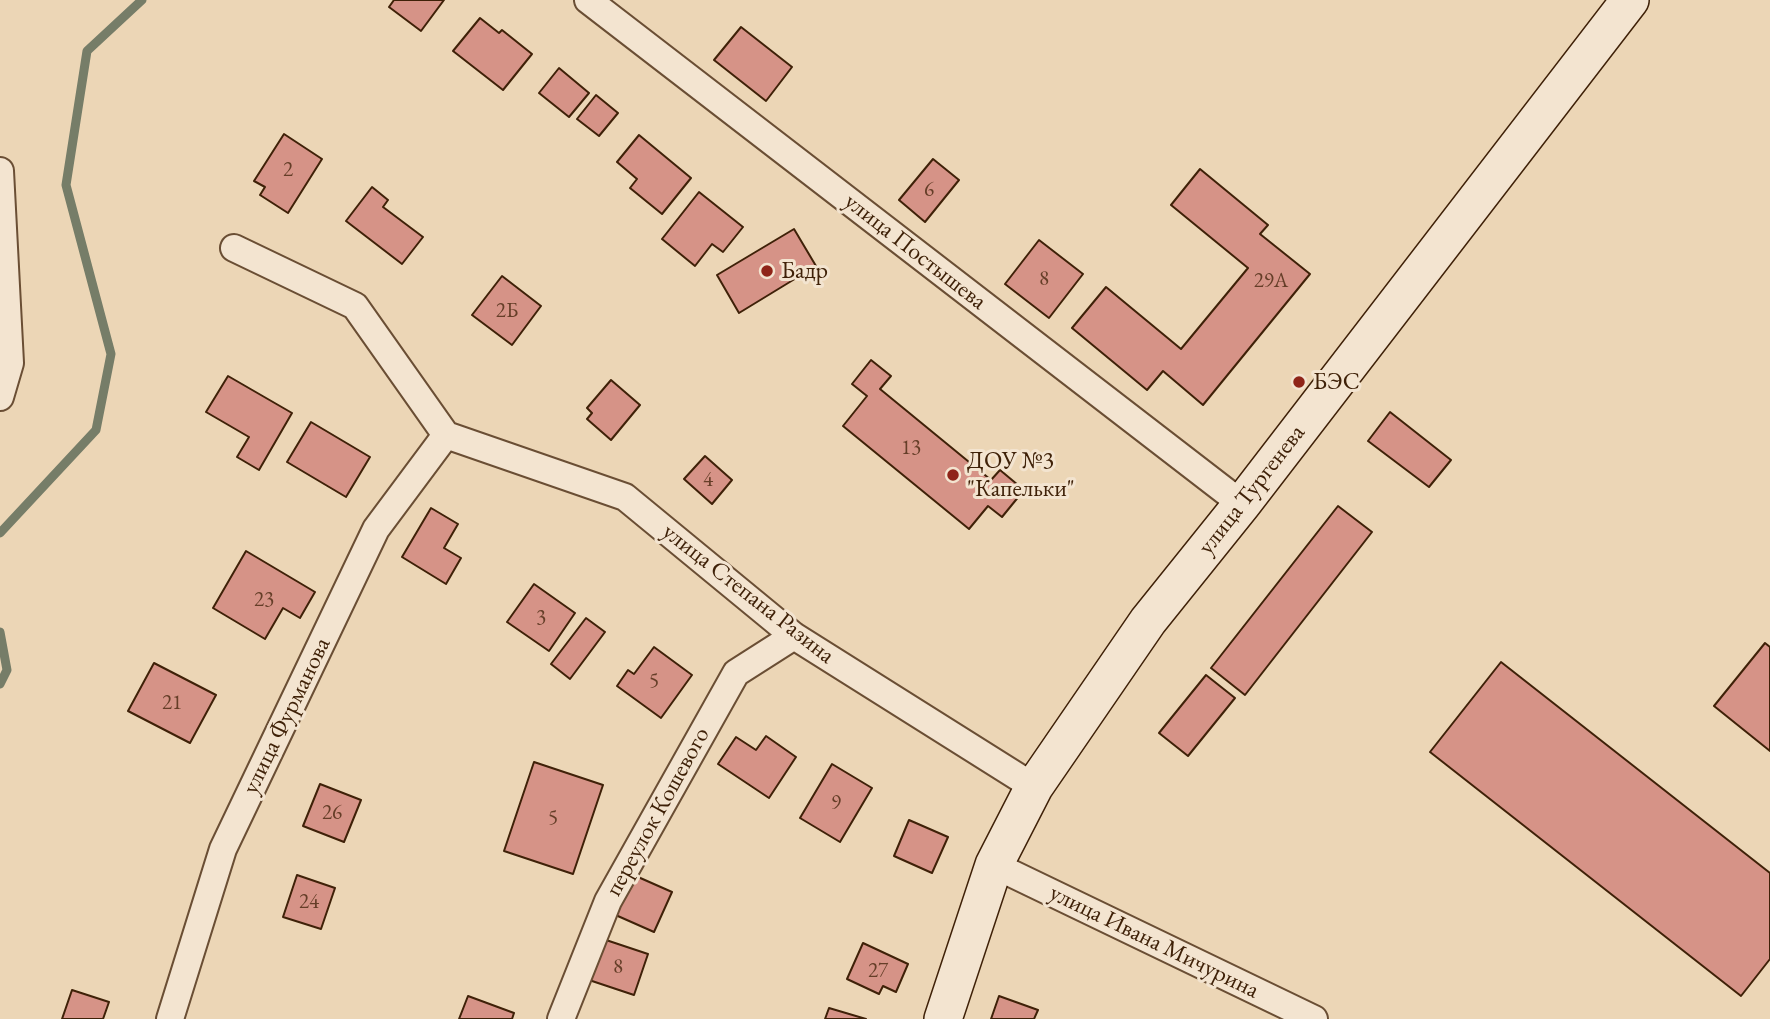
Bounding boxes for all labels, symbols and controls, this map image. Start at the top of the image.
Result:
house number: 2 [283,157,293,183]
house number: 6 [924,177,934,203]
street label: улица Постышева [838,188,992,316]
place label: Бадр [781,257,828,285]
marker: Бадр [759,263,775,279]
house number: 8 [1039,266,1049,292]
house number: 29А [1254,268,1288,294]
house number: 2Б [496,298,518,324]
place label: БЭС [1313,368,1360,396]
marker: БЭС [1291,374,1307,390]
street label: улица Тургенева [1192,419,1312,561]
house number: 13 [901,435,921,461]
place label: ДОУ №3 "Капельки" [967,447,1075,503]
house number: 4 [703,467,713,493]
marker: ДОУ №3 "Капельки" [945,467,961,483]
street label: улица Степана Разина [656,518,840,670]
house number: 23 [254,587,274,613]
house number: 3 [536,605,546,631]
street label: улица Фурманова [237,633,337,799]
house number: 5 [649,668,659,694]
house number: 21 [162,690,182,716]
street label: переулок Кошевого [600,723,716,901]
house number: 9 [831,790,841,816]
house number: 26 [322,800,342,826]
house number: 5 [548,805,558,831]
street label: улица Ивана Мичурина [1045,879,1263,1005]
house number: 24 [299,889,319,915]
house number: 8 [613,954,623,980]
house number: 27 [868,958,888,984]

